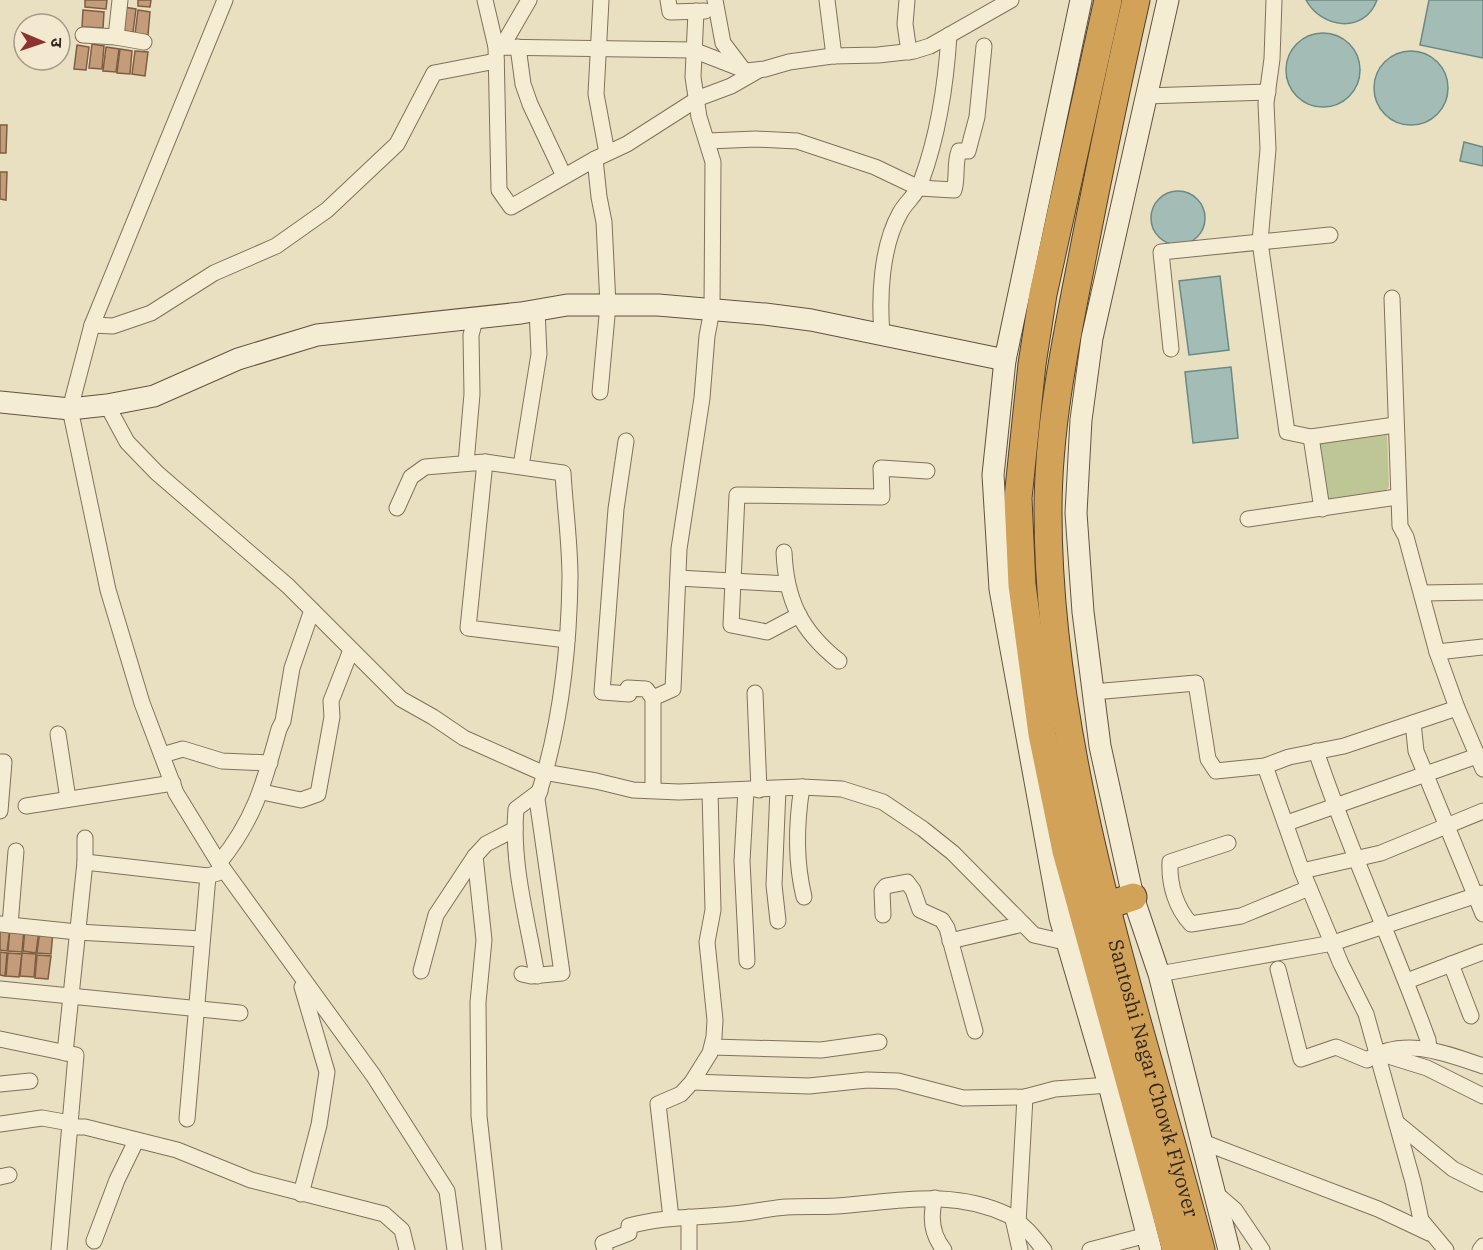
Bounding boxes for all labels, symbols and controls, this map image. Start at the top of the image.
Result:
north arrow [12,12,72,72]
text: उ [47,37,67,48]
street label: Santoshi Nagar Chowk Flyover [1102,936,1206,1220]

